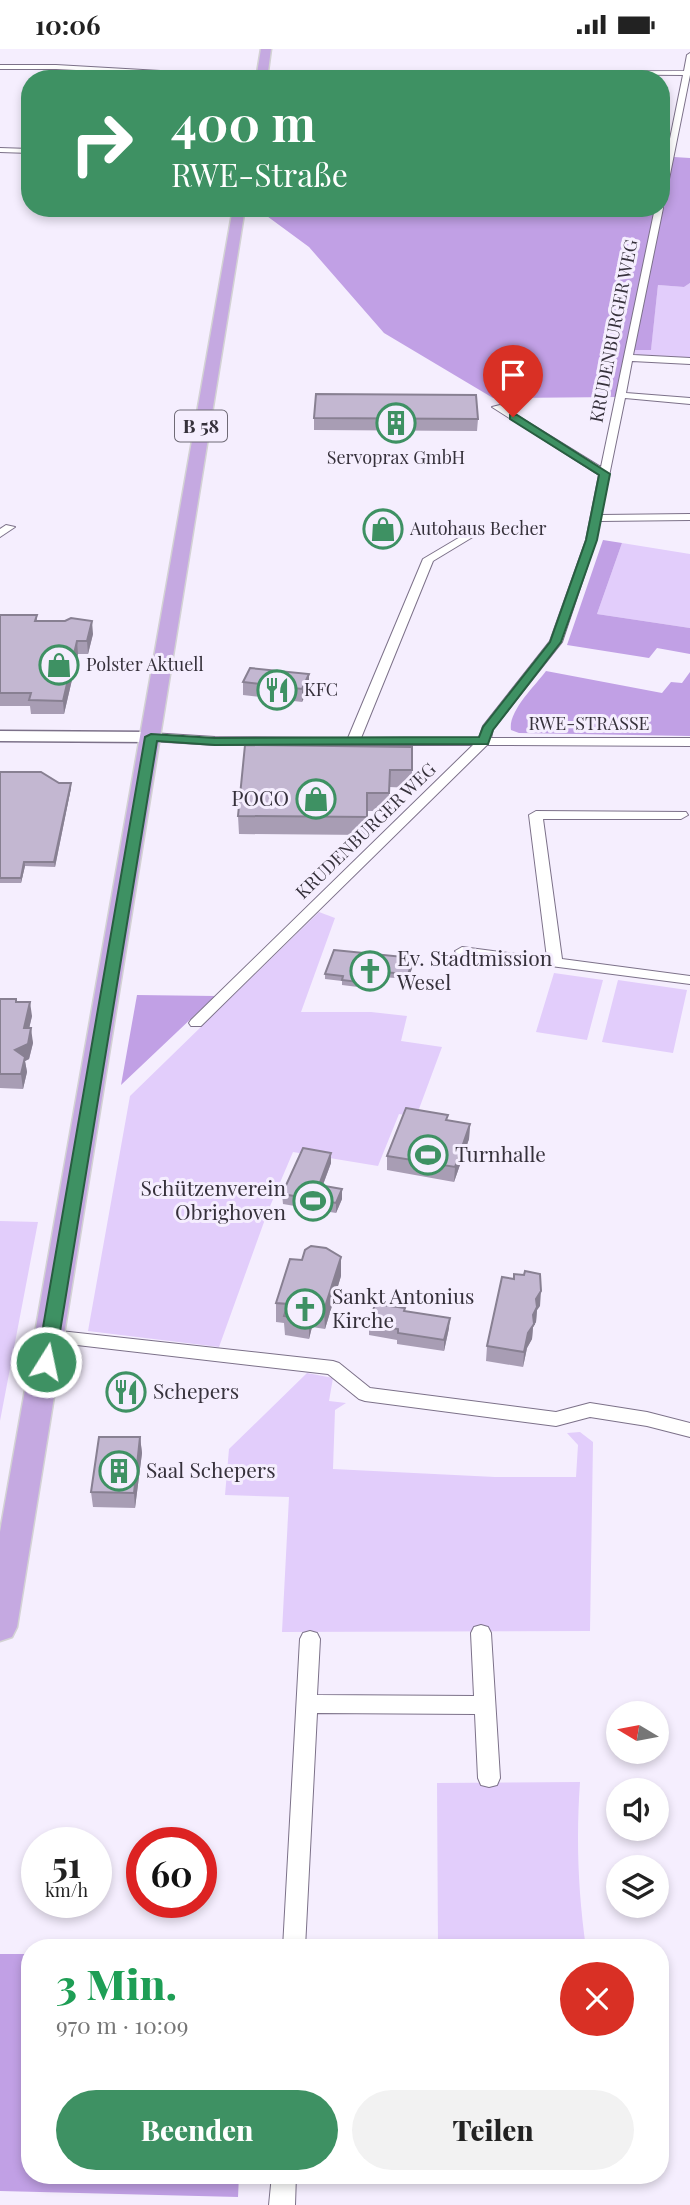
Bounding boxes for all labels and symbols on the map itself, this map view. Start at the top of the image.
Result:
street label: KRUDENBURGER WEG [583,237,643,424]
pin [483,345,543,417]
building icon: Servoprax GmbH [375,402,417,444]
road number: B 58 [175,411,227,441]
place label: Servoprax GmbH [327,445,465,469]
shop icon: Autohaus Becher [362,508,404,550]
place label: Autohaus Becher [409,516,547,540]
shop icon: Polster Aktuell [38,644,80,686]
place label: Polster Aktuell [86,652,204,676]
restaurant icon: KFC [256,669,298,711]
place label: KFC [304,677,338,701]
street label: RWE-STRASSE [528,711,650,735]
street label: KRUDENBURGER WEG [290,757,441,904]
shop icon: POCO [295,778,337,820]
place label: POCO [231,783,289,811]
place label: Ev. Stadtmission Wesel [396,943,553,995]
church icon: Ev. Stadtmission Wesel [349,950,391,992]
sports icon: Turnhalle [407,1134,449,1176]
place label: Turnhalle [455,1139,546,1167]
place label: Schützenverein Obrighoven [141,1173,286,1225]
sports icon: Schützenverein Obrighoven [292,1180,334,1222]
place label: Sankt Antonius Kirche [332,1281,474,1333]
church icon: Sankt Antonius Kirche [284,1288,326,1330]
position arrow [9,1325,83,1399]
restaurant icon: Schepers [105,1371,147,1413]
place label: Schepers [153,1376,239,1404]
building icon: Saal Schepers [98,1450,140,1492]
place label: Saal Schepers [146,1455,276,1483]
north arrow [606,1701,668,1764]
speed limit sign: 60 [126,1827,217,1918]

